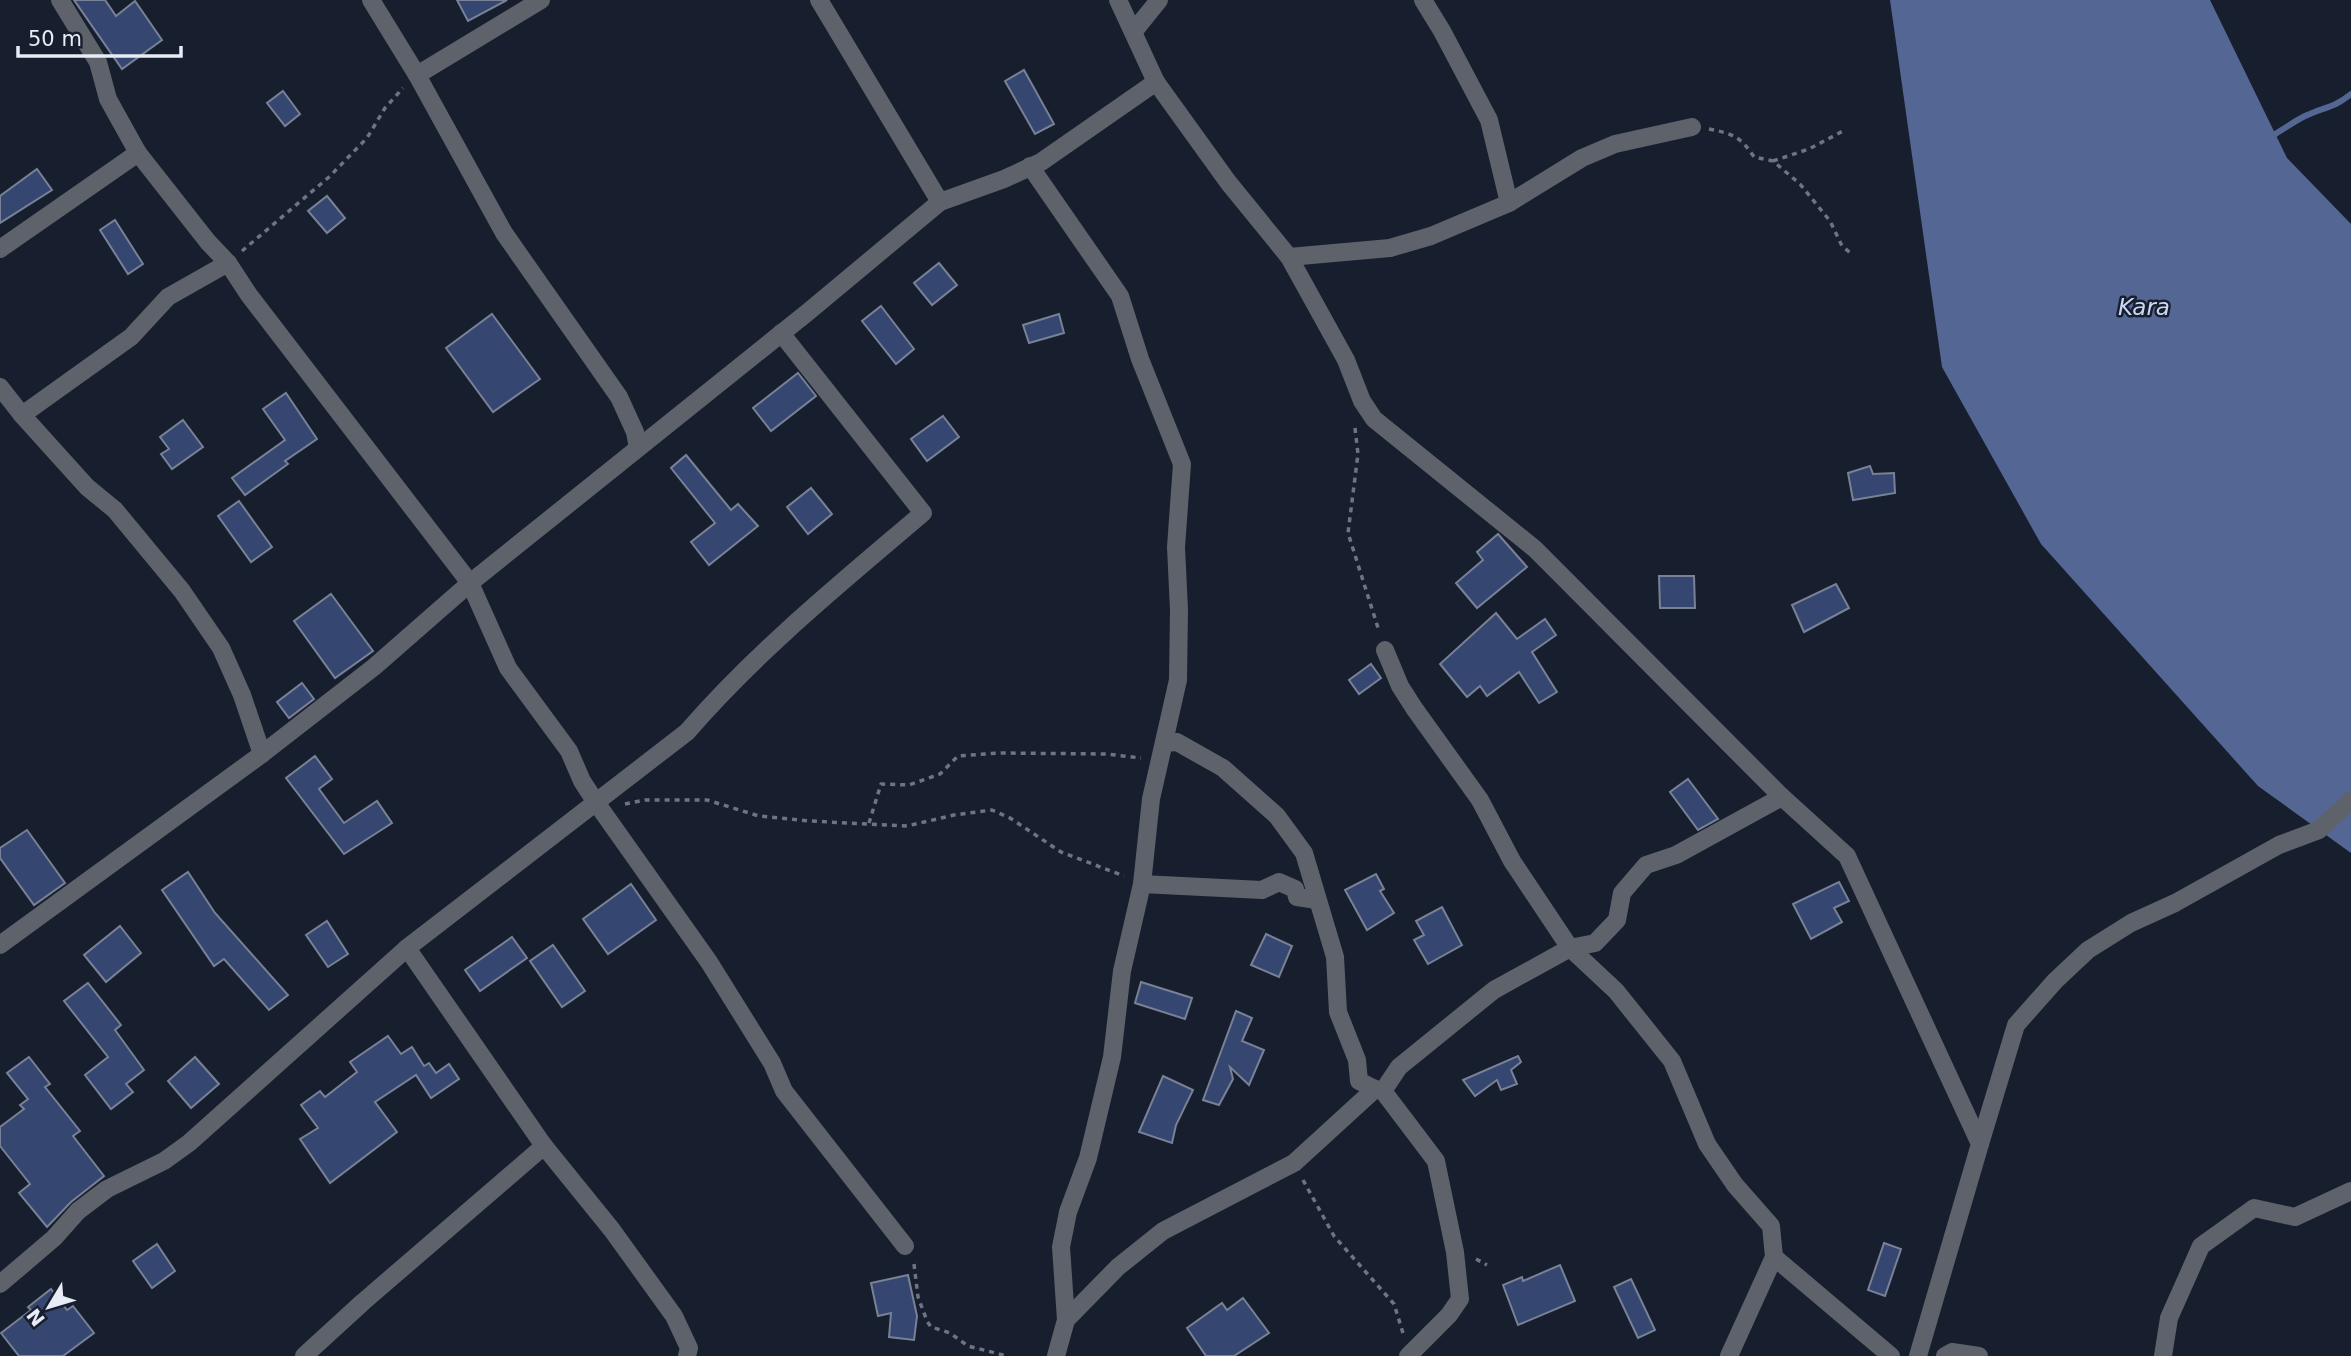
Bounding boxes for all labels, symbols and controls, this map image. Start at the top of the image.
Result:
scale bar [18,14,180,58]
text: 50 m [28,27,82,51]
water label: Kara [2118,294,2170,320]
north arrow [14,1272,84,1342]
text: N [22,1304,49,1331]

